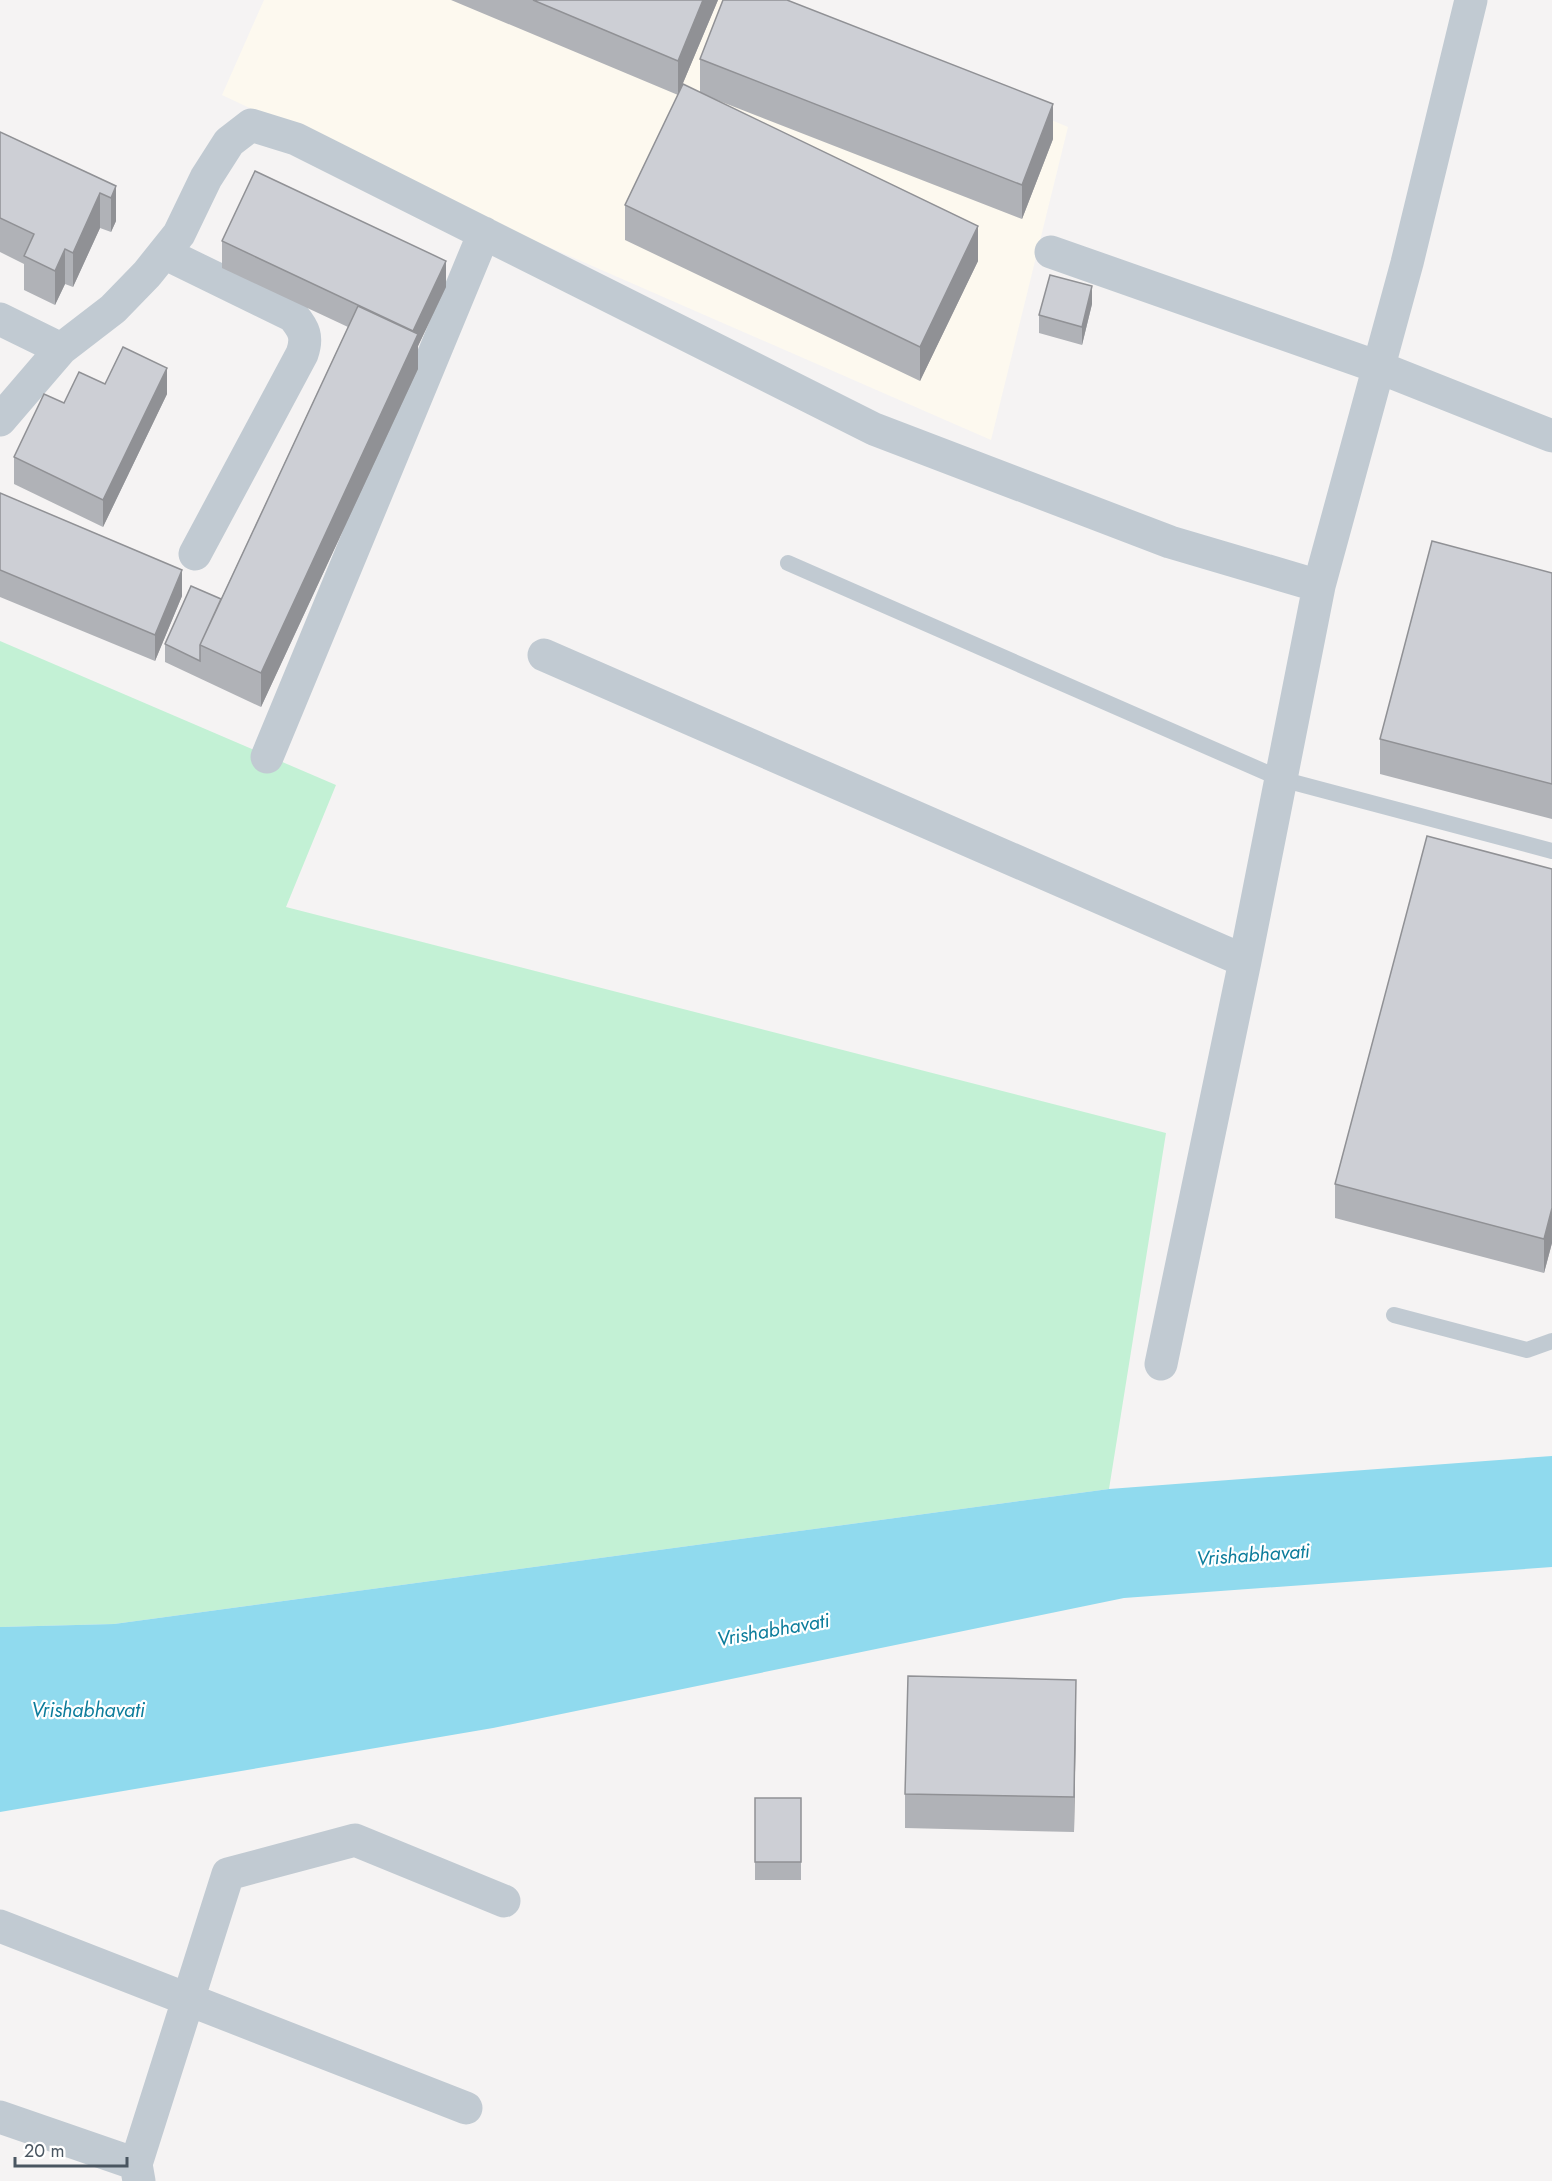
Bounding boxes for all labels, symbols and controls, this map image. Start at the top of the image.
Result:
water label: Vrishabhavati [1195,1537,1312,1573]
water label: Vrishabhavati [715,1606,832,1654]
water label: Vrishabhavati [31,1696,146,1725]
scale bar [15,2130,128,2168]
text: 20 m [24,2138,64,2164]

